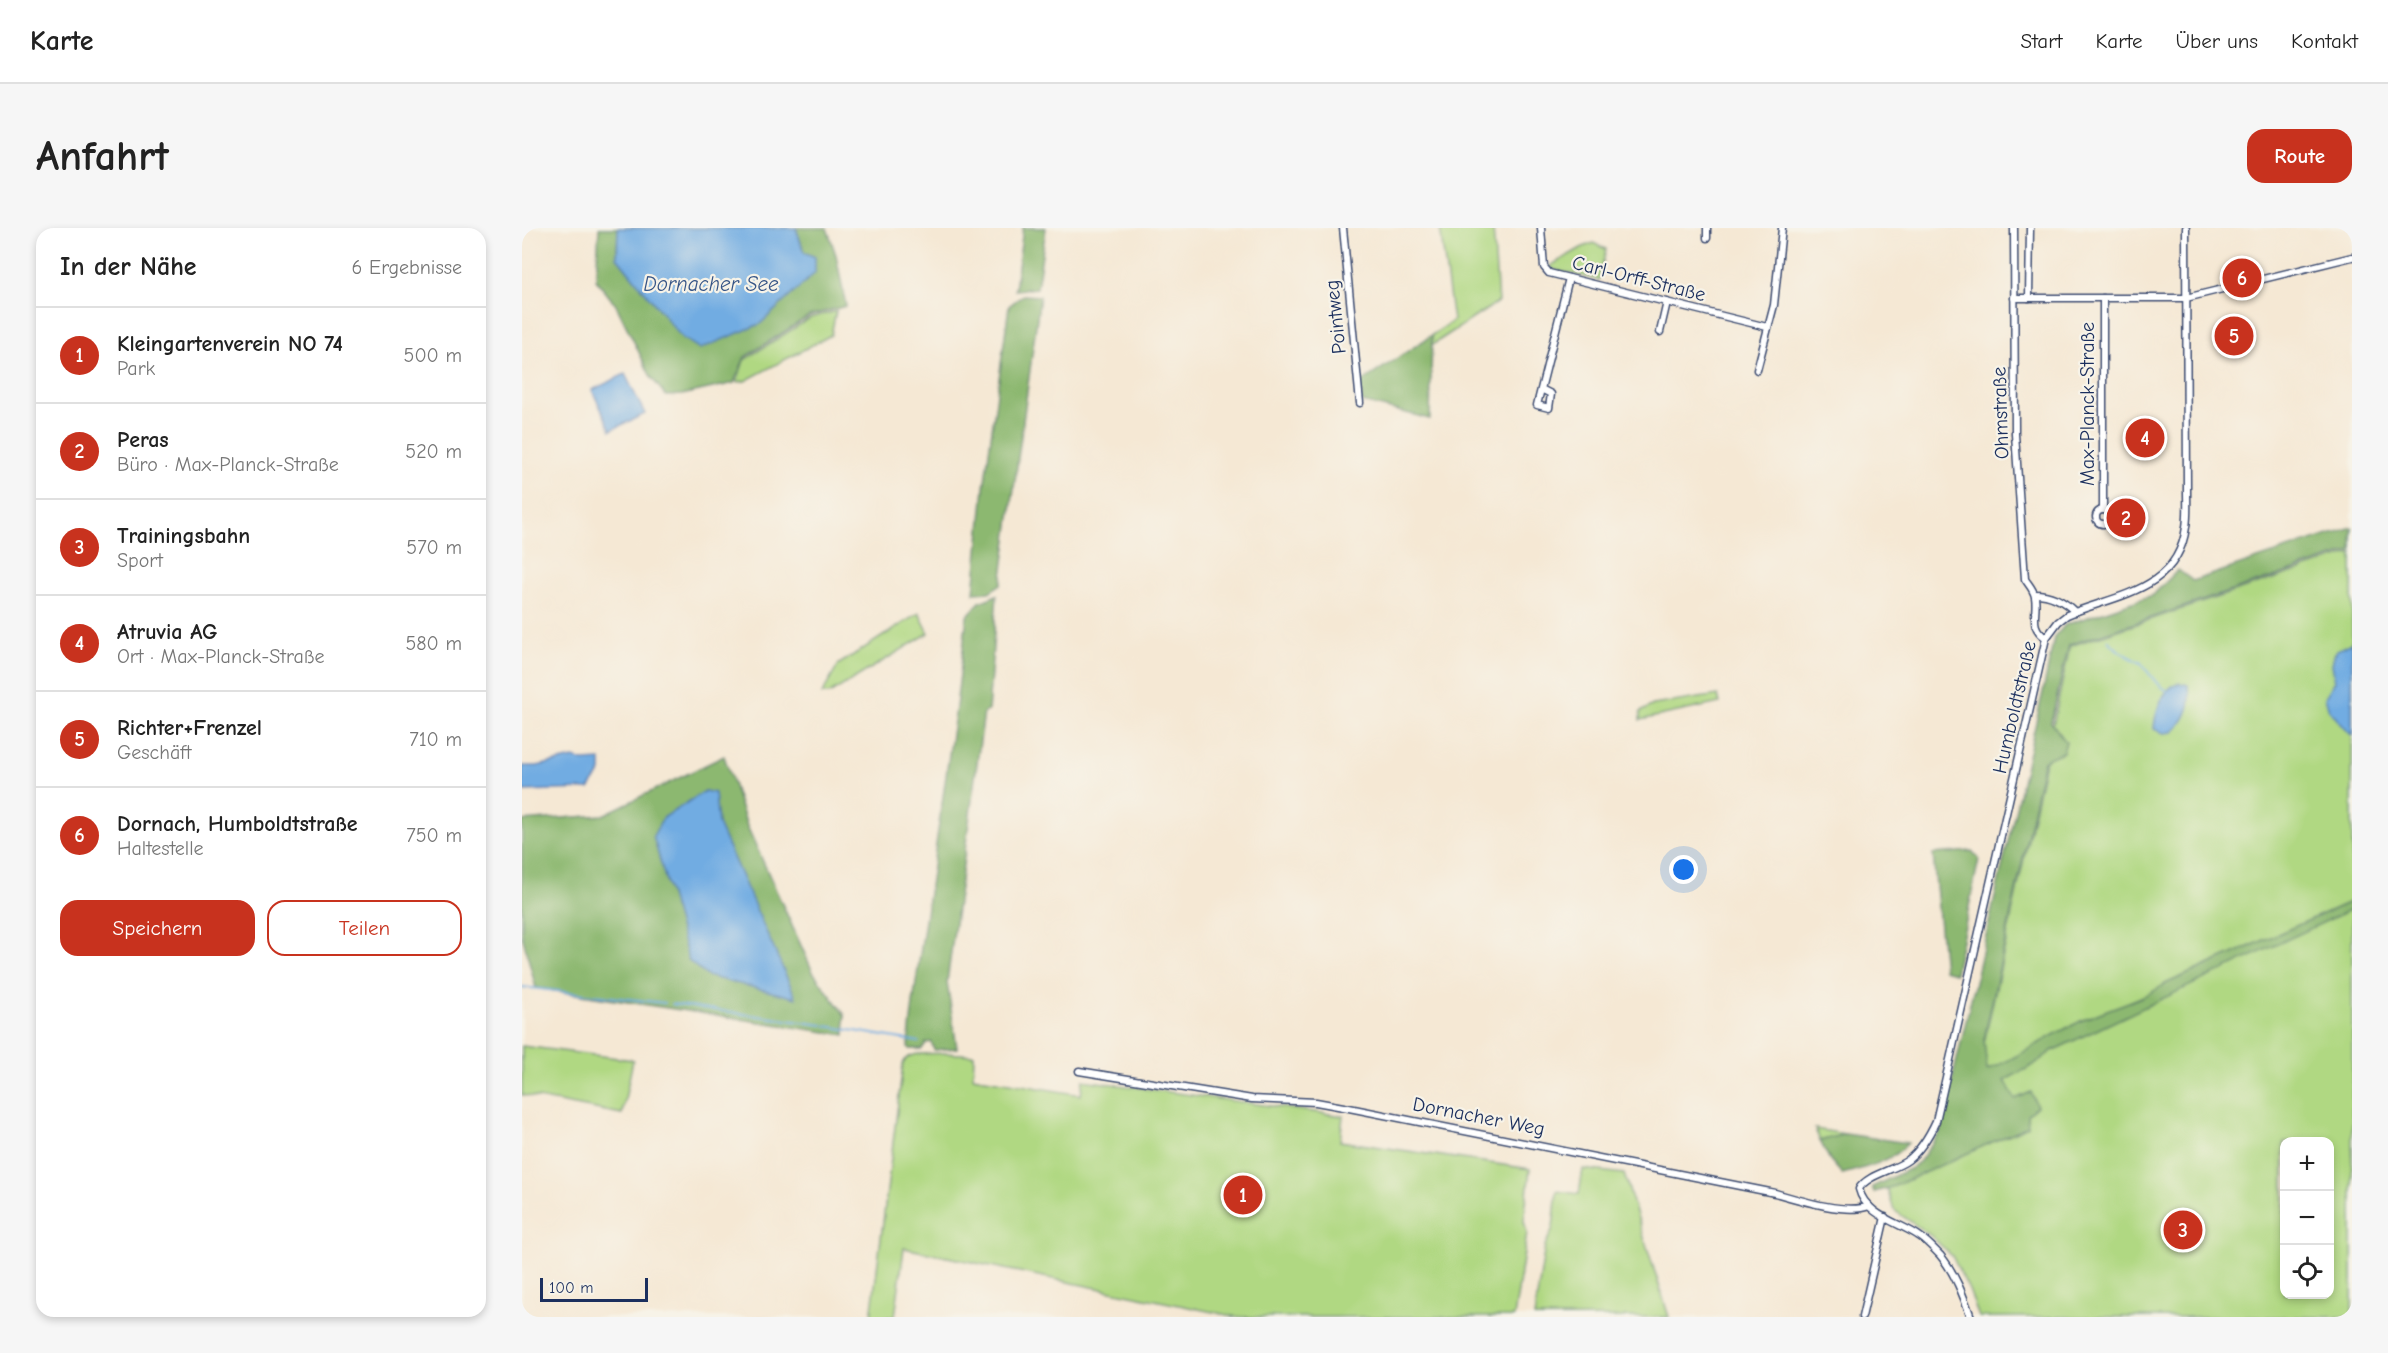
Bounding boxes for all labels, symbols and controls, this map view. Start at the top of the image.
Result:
text: Karte [30,25,94,57]
text: Start [2020,29,2063,53]
text: Karte [2096,29,2142,53]
text: Über uns [2175,29,2258,53]
text: Kontakt [2291,29,2358,53]
button: Route [2247,129,2352,183]
text: Anfahrt [36,132,169,181]
street label: Carl-Orff-Straße [1570,251,1708,306]
text: In der Nähe [60,252,197,282]
text: 6 Ergebnisse [352,256,462,279]
pin: 6 [2222,256,2262,300]
water label: Dornacher See [643,272,779,296]
street label: Pointweg [1320,279,1351,355]
pin: 5 [2214,314,2254,358]
street label: Max-Planck-Straße [2076,322,2099,486]
text: Kleingartenverein NO 74 [117,331,343,357]
text: 1 [76,344,83,367]
text: 500 m [404,344,462,367]
text: Park [117,357,155,380]
street label: Ohmstraße [1987,366,2014,460]
pin: 4 [2126,416,2164,460]
text: Peras [117,427,169,453]
text: 2 [75,440,84,463]
text: 520 m [405,440,462,463]
text: Büro · Max-Planck-Straße [117,453,339,476]
pin: 2 [2106,496,2146,540]
text: Trainingsbahn [117,523,250,549]
text: 3 [75,536,84,559]
text: 570 m [406,536,462,559]
text: Sport [117,549,163,572]
text: Atruvia AG [117,619,218,645]
text: 4 [75,632,84,655]
text: 580 m [405,632,462,655]
street label: Humboldtstraße [1988,638,2041,776]
text: Ort · Max-Planck-Straße [117,645,324,668]
text: Richter+Frenzel [117,715,262,741]
text: 5 [74,728,85,751]
text: 710 m [409,728,462,751]
text: Geschäft [117,741,192,764]
text: Dornach, Humboldtstraße [117,811,358,837]
text: 6 [74,824,85,847]
text: 750 m [406,824,462,847]
text: Haltestelle [117,837,204,860]
your location [1669,855,1698,884]
button: Speichern [60,900,255,956]
button: Teilen [267,900,462,956]
street label: Dornacher Weg [1411,1092,1547,1141]
map controls [2280,1137,2334,1299]
button: + [2280,1137,2334,1191]
pin: 1 [1224,1172,1262,1218]
button: − [2280,1191,2334,1245]
pin: 3 [2164,1208,2202,1252]
button: locate [2280,1245,2334,1299]
scale bar [540,1275,648,1302]
text: 100 m [549,1279,593,1297]

